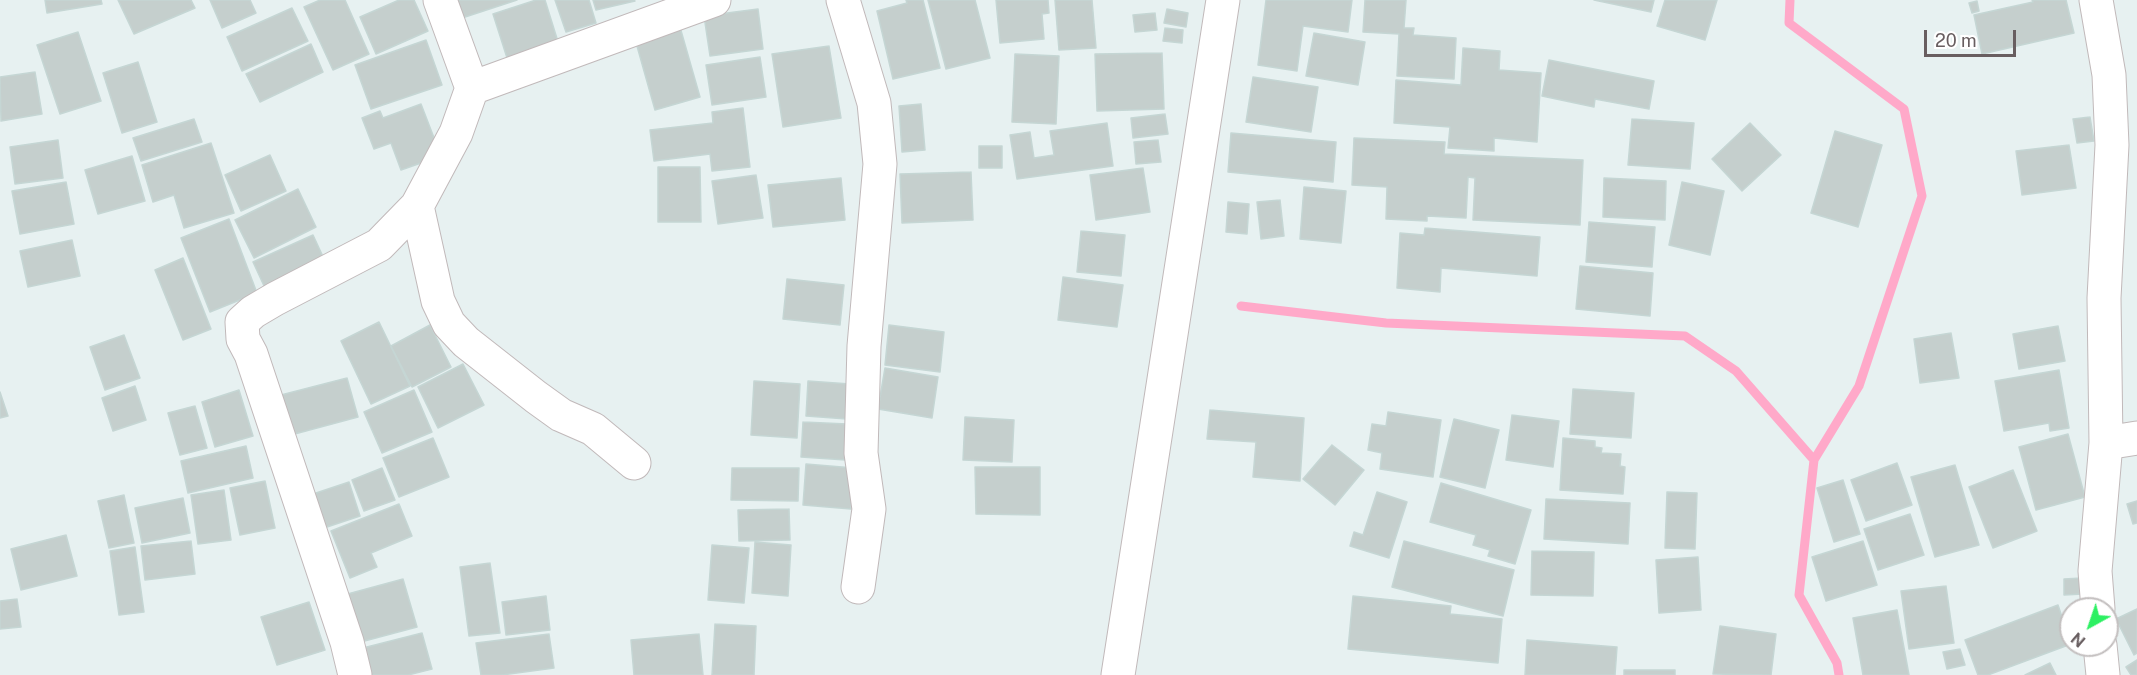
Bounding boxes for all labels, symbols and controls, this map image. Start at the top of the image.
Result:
scale bar [1927,18,2018,56]
text: 20 m [1935,30,1977,51]
north arrow [2059,597,2119,657]
text: N [2067,628,2089,651]

